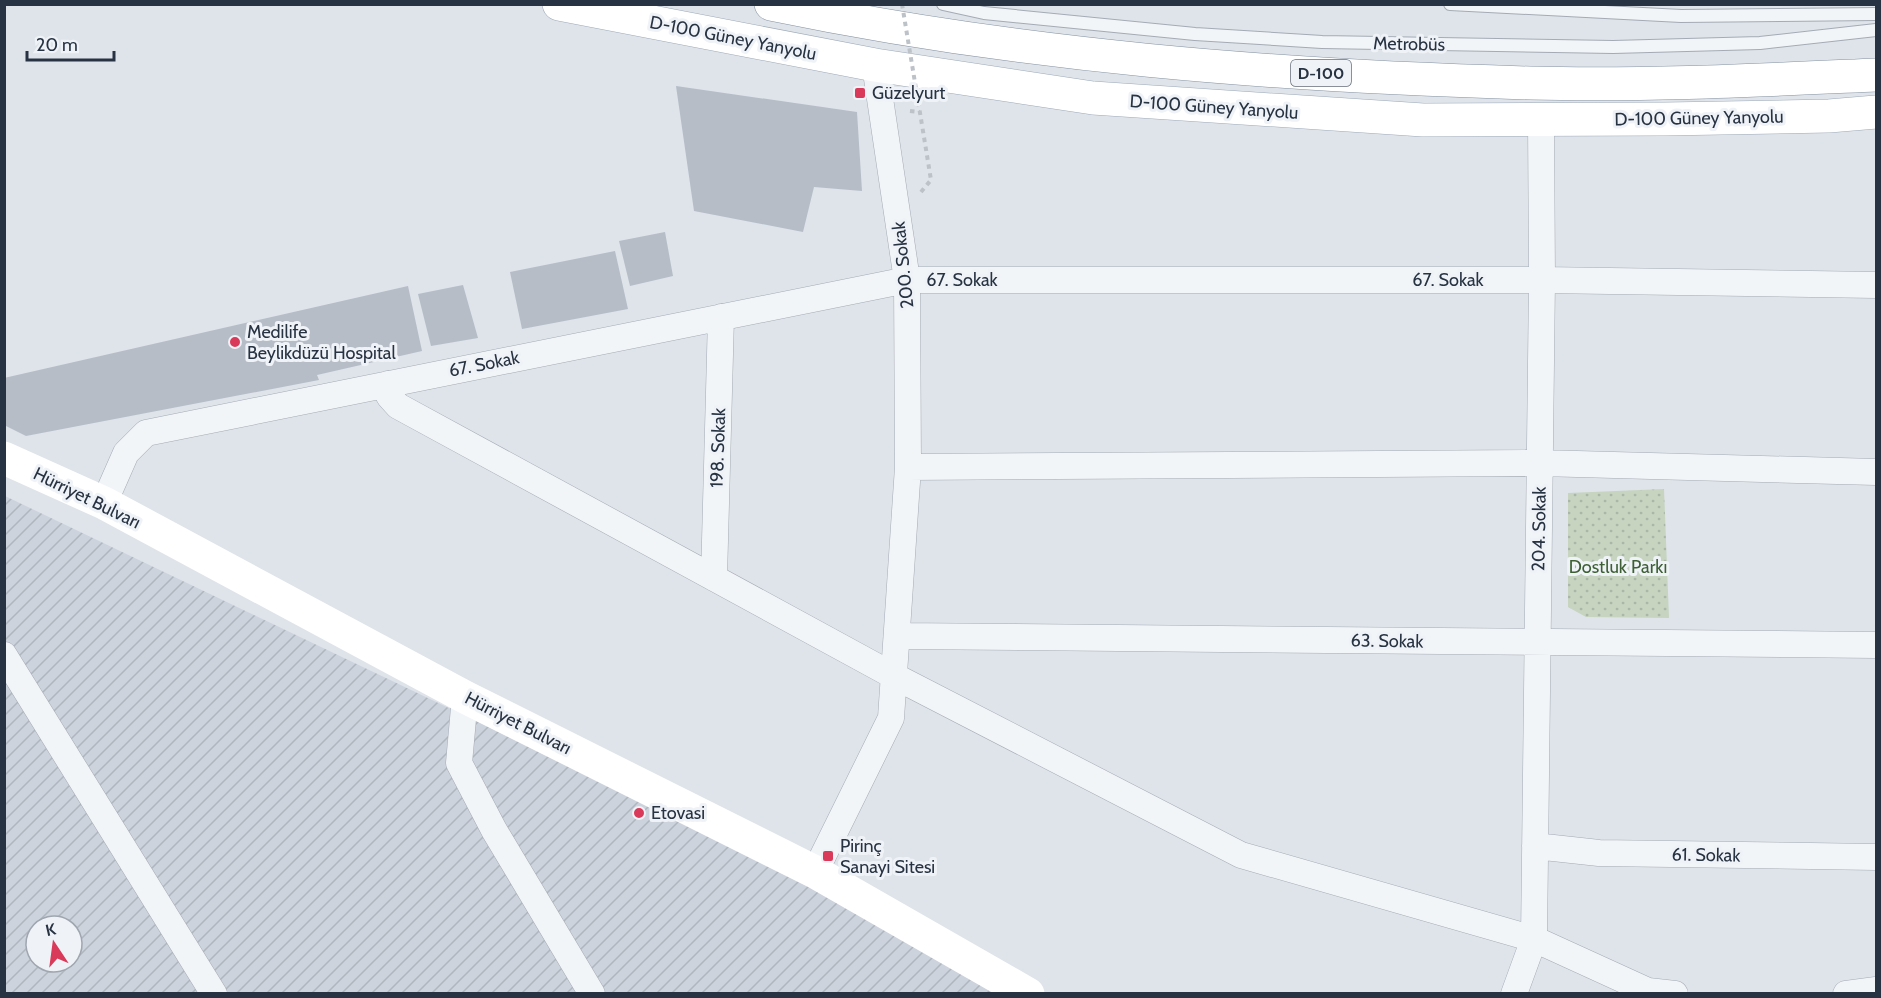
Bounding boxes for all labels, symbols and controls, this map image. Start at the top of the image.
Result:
street label: D-100 Güney Yanyolu [648,11,818,65]
scale bar [27,24,114,62]
street label: Metrobüs [1373,32,1445,56]
text: 20 m [36,34,78,56]
road number: D-100 [1291,60,1351,86]
place label: Güzelyurt [872,82,945,104]
marker: Güzelyurt [853,86,867,100]
street label: D-100 Güney Yanyolu [1129,90,1299,124]
street label: D-100 Güney Yanyolu [1614,106,1784,130]
street label: 200. Sokak [887,220,918,309]
street label: 67. Sokak [926,269,999,291]
street label: 67. Sokak [1412,269,1485,291]
place label: Medilife Beylikdüzü Hospital [247,321,396,364]
marker: Medilife Beylikdüzü Hospital [228,335,242,349]
street label: 67. Sokak [447,346,522,382]
street label: 198. Sokak [706,407,730,488]
street label: Hürriyet Bulvarı [30,463,144,533]
street label: 204. Sokak [1527,485,1551,572]
park label: Dostluk Parkı [1569,556,1667,578]
street label: 63. Sokak [1350,629,1425,653]
street label: Hürriyet Bulvarı [461,687,575,759]
place label: Etovasi [651,802,705,824]
marker: Etovasi [632,806,646,820]
place label: Pirinç Sanayi Sitesi [840,835,935,878]
street label: 61. Sokak [1671,843,1742,867]
marker: Pirinç Sanayi Sitesi [821,849,835,863]
north arrow [24,914,84,974]
text: K [44,919,58,940]

